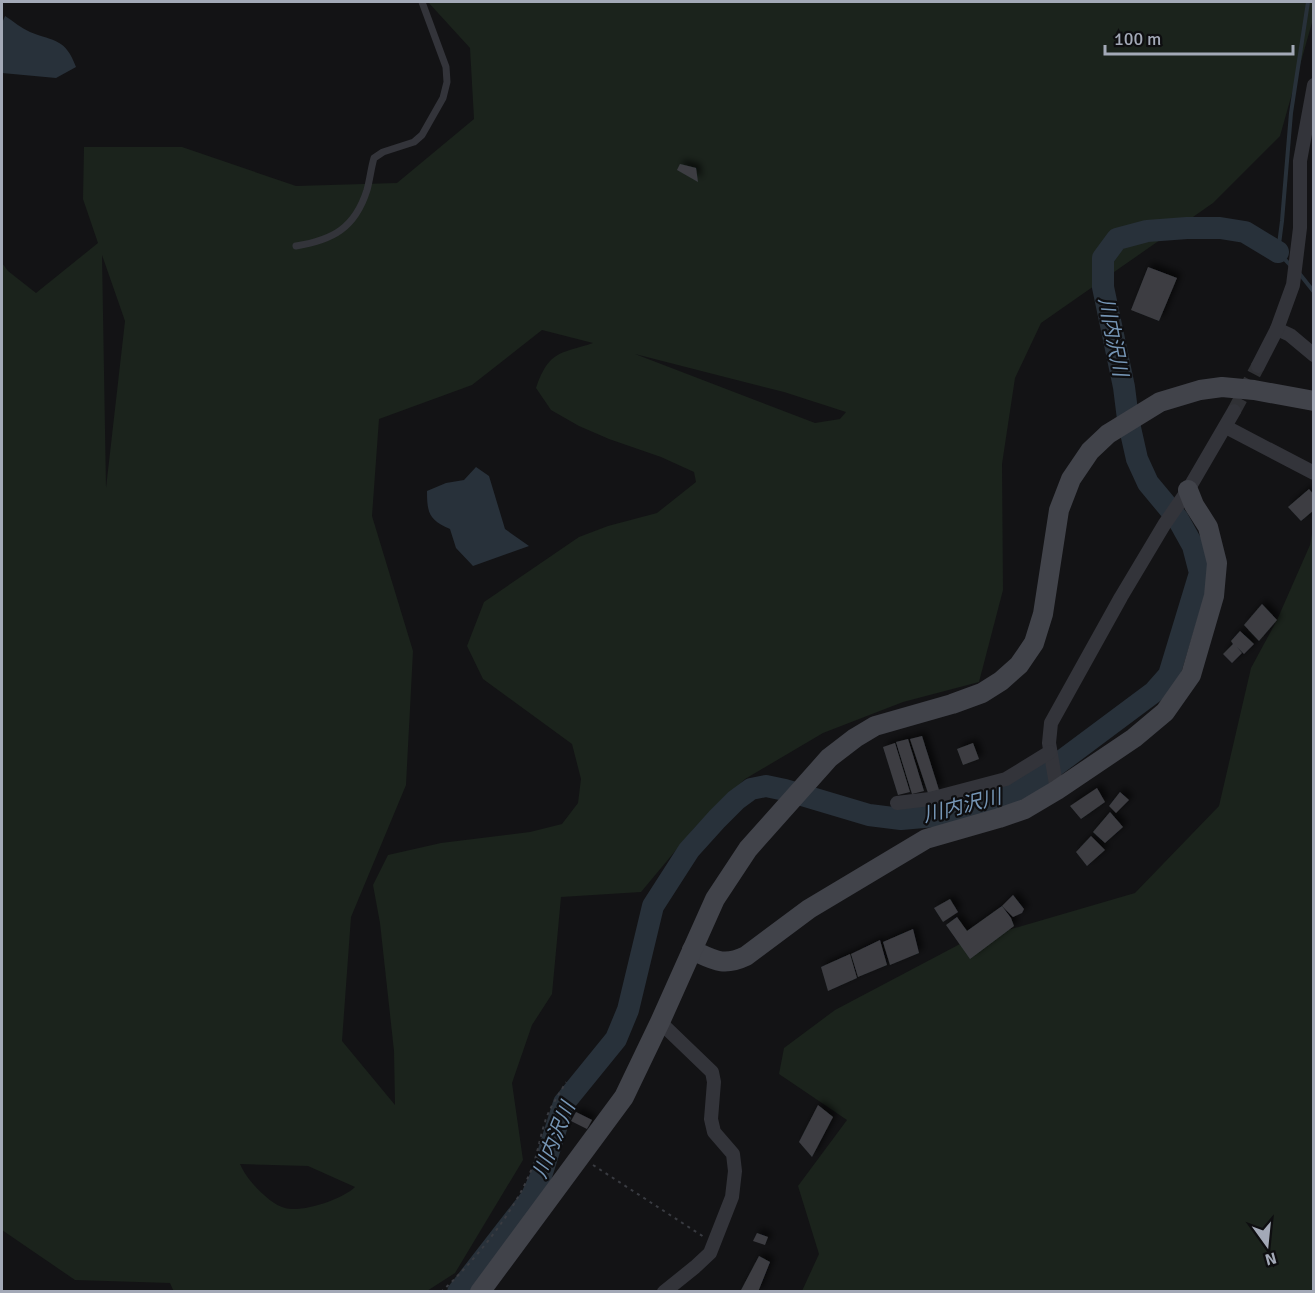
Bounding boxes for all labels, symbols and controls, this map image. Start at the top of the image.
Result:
scale bar [1105,18,1292,56]
text: 100 m [1114,28,1161,50]
water label: 川内沢川 [1093,295,1133,381]
water label: 川内沢川 [920,784,1006,828]
water label: 川内沢川 [527,1096,581,1182]
north arrow [1237,1215,1297,1275]
text: N [1263,1247,1279,1270]

